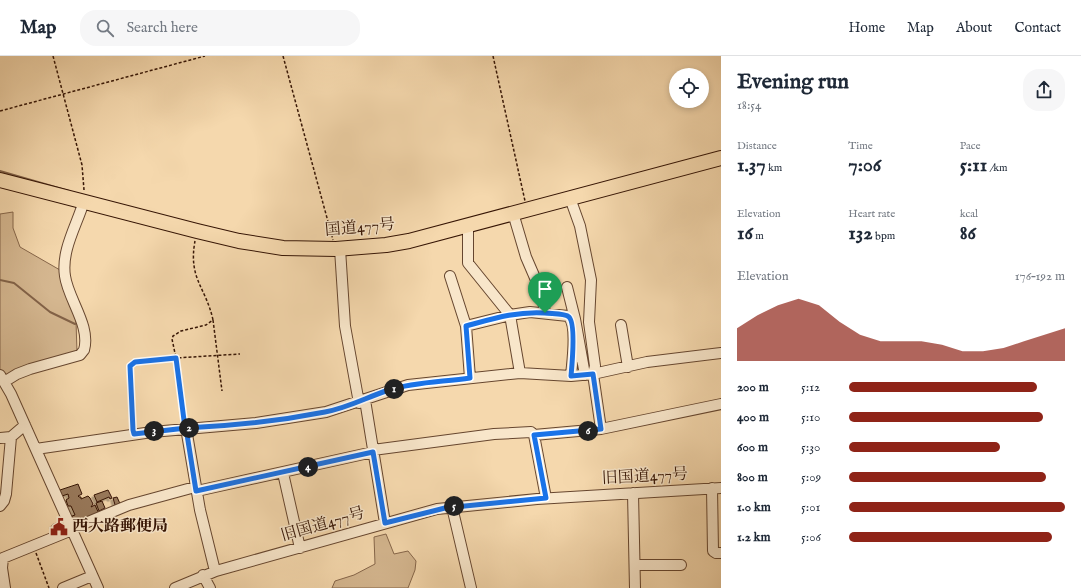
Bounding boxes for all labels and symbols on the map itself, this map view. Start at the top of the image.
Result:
street label: 国道477号 [324,215,396,241]
pin [528,272,562,313]
pin: 1 [384,379,404,399]
pin: 2 [179,418,199,438]
pin: 3 [144,421,164,441]
pin: 6 [578,421,598,441]
pin: 4 [298,457,318,477]
street label: 旧国道477号 [601,465,689,489]
pin: 5 [444,496,464,516]
street label: 旧国道477号 [279,503,367,547]
public building icon: 西大路郵便局 [49,517,69,537]
place label: 西大路郵便局 [72,517,168,537]

